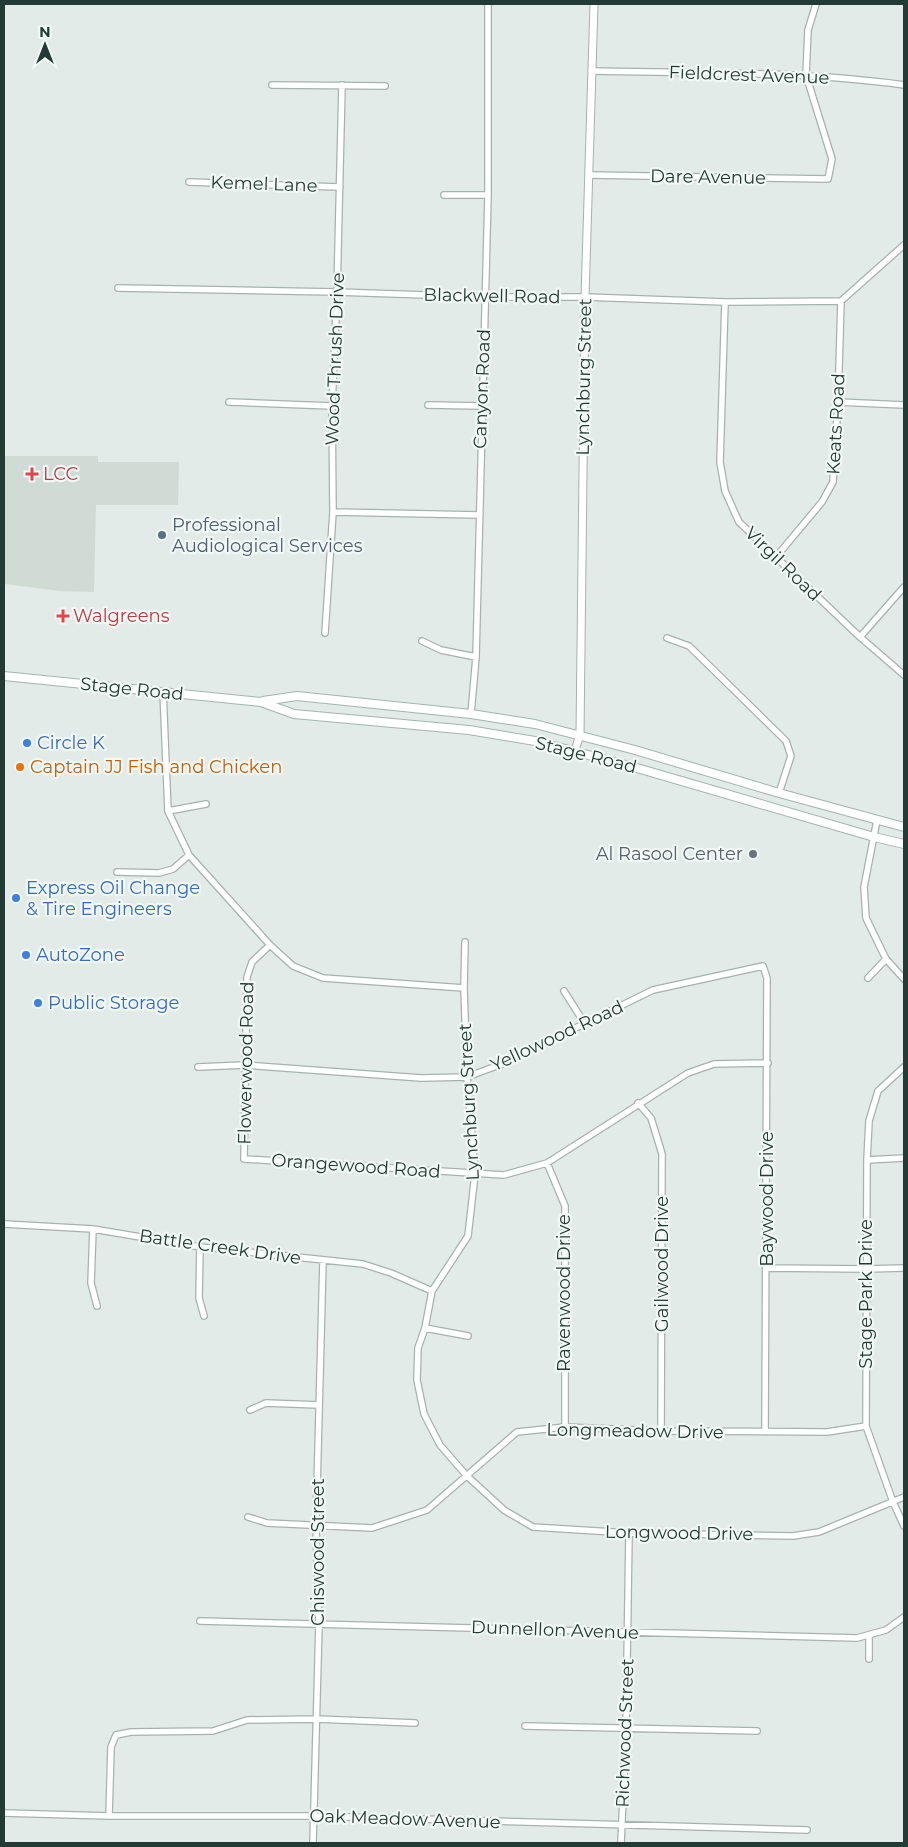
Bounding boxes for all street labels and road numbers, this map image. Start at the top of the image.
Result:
street label: Fieldcrest Avenue [668,61,830,89]
street label: Dare Avenue [650,165,766,189]
street label: Kemel Lane [210,171,318,197]
street label: Wood Thrush Drive [321,272,349,446]
street label: Blackwell Road [423,284,561,308]
street label: Lynchburg Street [572,298,596,456]
street label: Canyon Road [469,329,495,449]
street label: Keats Road [822,373,850,475]
street label: Virgil Road [740,522,826,606]
street label: Stage Road [79,673,185,705]
street label: Stage Road [533,732,639,778]
street label: Flowerwood Road [234,981,258,1145]
street label: Yellowood Road [487,996,627,1076]
street label: Lynchburg Street [454,1023,484,1181]
street label: Baywood Drive [756,1131,778,1267]
street label: Orangewood Road [271,1149,441,1183]
street label: Gailwood Drive [651,1196,673,1332]
street label: Ravenwood Drive [553,1214,575,1372]
street label: Stage Park Drive [855,1219,877,1369]
street label: Battle Creek Drive [138,1225,302,1269]
street label: Longmeadow Drive [546,1418,724,1444]
street label: Chiswood Street [307,1478,329,1626]
street label: Longwood Drive [605,1521,754,1545]
street label: Dunnellon Avenue [471,1616,639,1644]
street label: Richwood Street [611,1658,639,1808]
street label: Oak Meadow Avenue [309,1805,501,1833]

